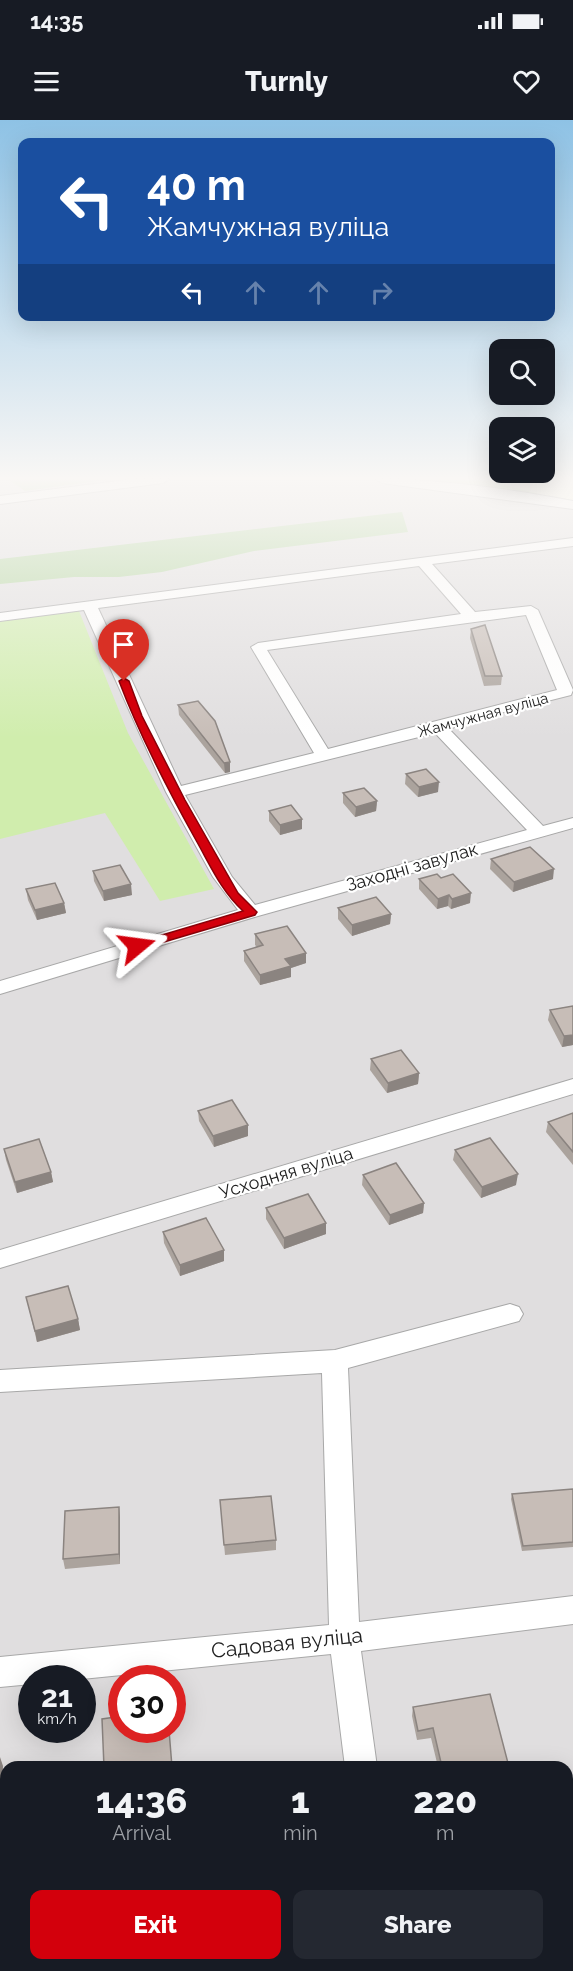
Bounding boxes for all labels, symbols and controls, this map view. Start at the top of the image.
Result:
text: 14:35 [30,8,83,34]
icon: menu [30,65,63,98]
icon: heart [510,65,543,98]
text: Turnly [245,66,328,97]
text: 40 m [147,161,246,210]
icon: left [48,162,126,240]
text: Жамчужная вуліца [147,211,389,242]
icon: left [176,276,209,309]
icon: ahead [239,276,272,309]
icon: ahead [302,276,335,309]
icon: right [365,276,398,309]
map controls [489,339,555,483]
button: search [489,339,555,405]
button: layers [489,417,555,483]
pin [98,619,149,681]
icon: arrive [107,628,140,661]
street label: Жамчужная вуліца [416,689,550,741]
street label: Заходні завулак [344,838,480,895]
position arrow [105,914,169,978]
street label: Усходняя вуліца [216,1142,355,1203]
street label: Садовая вуліца [210,1622,364,1663]
speed limit sign: 30 [108,1665,186,1743]
text: 21 [41,1679,73,1714]
text: km/h [37,1710,77,1728]
text: 14:36 [96,1779,187,1821]
text: 1 [291,1779,310,1821]
text: 220 [413,1779,477,1821]
text: Arrival [112,1821,171,1845]
text: min [283,1821,318,1845]
text: m [436,1821,454,1845]
button: Exit [30,1890,281,1959]
button: Share [293,1890,543,1959]

